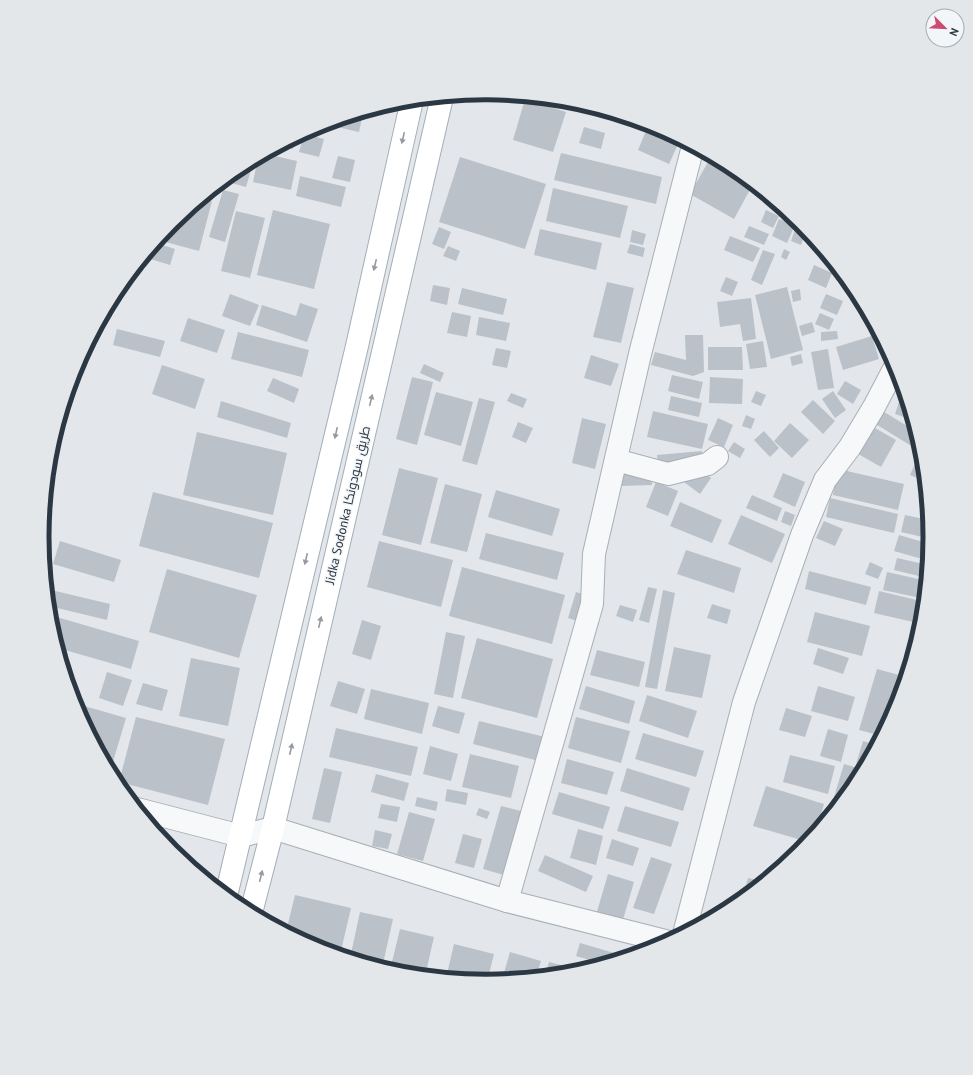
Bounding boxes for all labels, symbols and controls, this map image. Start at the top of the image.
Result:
north arrow [925,8,965,48]
text: N [946,26,962,38]
one-way arrow [400,132,406,145]
one-way arrow [371,259,377,271]
one-way arrow [368,394,374,406]
street label: Jidka Sodonka طريق سودونكا [321,424,374,587]
one-way arrow [333,427,339,439]
one-way arrow [303,553,309,566]
one-way arrow [317,616,323,629]
one-way arrow [288,743,294,755]
one-way arrow [258,869,264,882]

